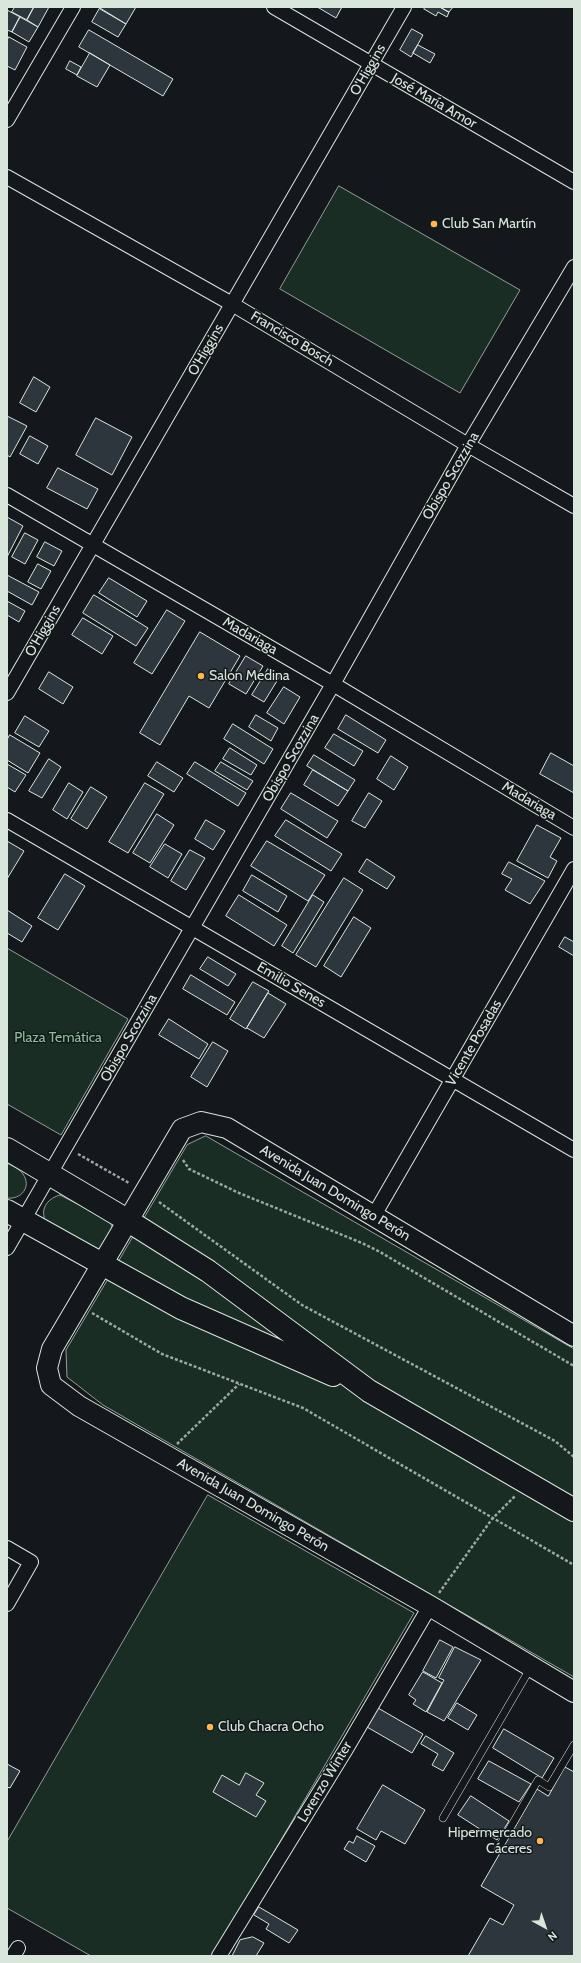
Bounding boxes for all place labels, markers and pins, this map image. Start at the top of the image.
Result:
place label: Club San Martín [442,216,536,232]
marker: Club San Martín [429,219,439,229]
place label: Salon Medina [209,668,289,684]
marker: Salon Medina [196,671,206,681]
place label: Club Chacra Ocho [218,1719,324,1735]
marker: Club Chacra Ocho [205,1722,215,1732]
place label: Hipermercado Cáceres [448,1825,532,1858]
marker: Hipermercado Cáceres [535,1836,545,1846]

